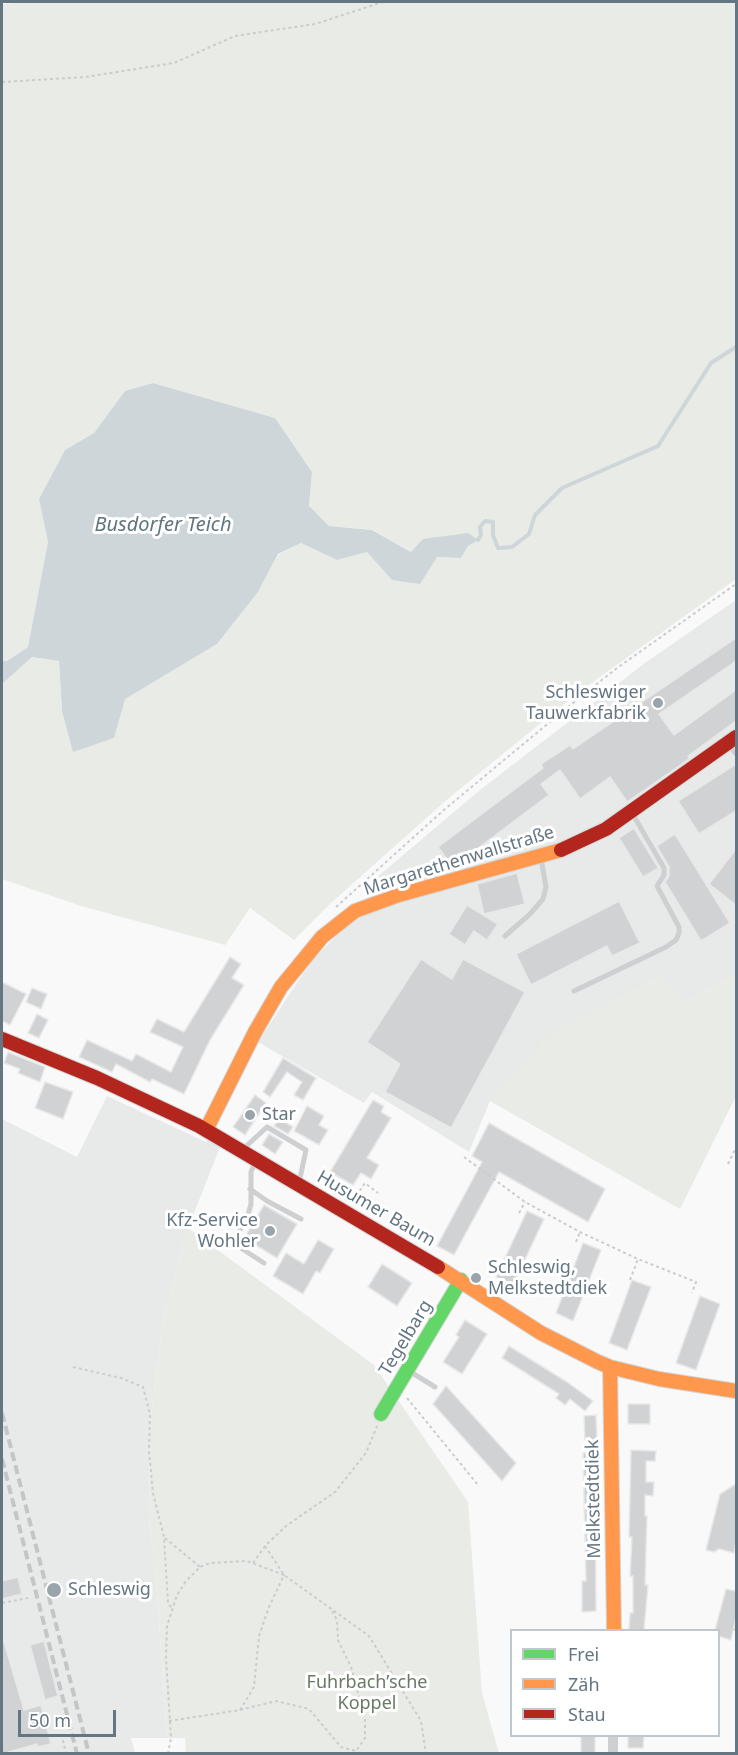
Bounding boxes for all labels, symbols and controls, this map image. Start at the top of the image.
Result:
water label: Busdorfer Teich [95,513,231,537]
place label: Schleswiger Tauwerkfabrik [526,682,646,724]
marker: Schleswiger Tauwerkfabrik [651,696,665,710]
street label: Margarethenwallstraße [361,822,557,900]
place label: Star [262,1104,296,1126]
marker: Star [243,1108,257,1122]
street label: Husumer Baum [313,1166,439,1252]
place label: Kfz-Service Wohler [166,1210,258,1252]
marker: Kfz-Service Wohler [263,1224,277,1238]
place label: Schleswig, Melkstedtdiek [488,1257,607,1300]
marker: Schleswig, Melkstedtdiek [469,1271,483,1285]
street label: Tegelbarg [375,1296,437,1380]
street label: Melkstedtdiek [582,1439,606,1559]
place label: Schleswig [68,1579,151,1601]
marker: Schleswig [45,1581,63,1599]
legend [510,1629,720,1737]
text: Frei [568,1642,599,1666]
park label: Fuhrbach’sche Koppel [307,1672,427,1714]
text: Zäh [568,1672,600,1696]
scale bar [21,1698,118,1736]
text: Stau [568,1702,606,1726]
text: 50 m [29,1708,71,1732]

